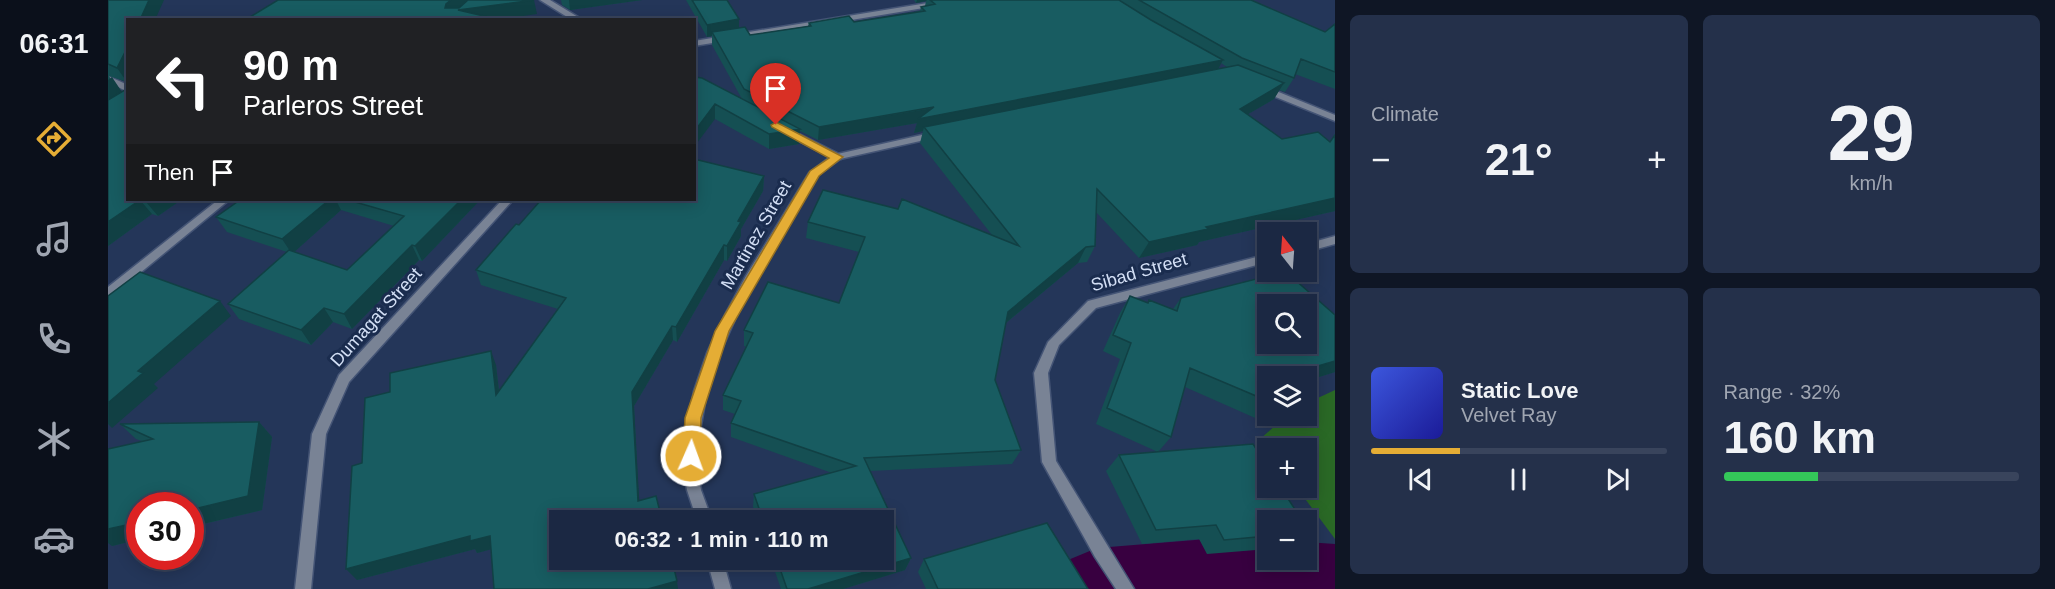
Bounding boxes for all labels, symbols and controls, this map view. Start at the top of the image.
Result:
text: 06:31 [19,29,89,59]
icon: left [144,42,222,120]
text: 90 m [243,42,339,89]
pin [750,63,801,125]
icon: arrive [759,72,792,105]
text: 29 [1828,89,1915,177]
text: Parleros Street [243,91,423,121]
text: Climate [1371,103,1439,125]
icon: directions [33,118,75,160]
text: 21° [1485,134,1553,185]
text: − [1371,141,1390,178]
text: + [1647,141,1667,178]
icon: arrive [206,156,239,189]
text: Then [144,160,194,185]
text: km/h [1850,172,1893,194]
street label: Martinez Street [717,177,795,293]
icon: music [33,218,75,260]
north arrow [1257,222,1317,282]
map controls [1257,222,1317,570]
street label: Sibad Street [1089,249,1189,295]
street label: Dumagat Street [326,263,426,371]
button: search [1257,294,1317,354]
icon: phone [33,318,75,360]
button: layers [1257,366,1317,426]
text: Static Love [1461,378,1578,403]
text: Range · 32% [1724,381,1840,403]
text: Velvet Ray [1461,404,1557,426]
text: 160 km [1724,412,1876,463]
icon: climate [33,418,75,460]
position arrow [659,424,723,488]
button: + [1257,438,1317,498]
icon: previous [1404,463,1437,496]
icon: pause [1502,463,1535,496]
icon: next [1601,463,1634,496]
speed limit sign: 30 [126,492,204,570]
button: − [1257,510,1317,570]
icon: car [33,518,75,560]
text: 06:32 · 1 min · 110 m [615,527,829,552]

